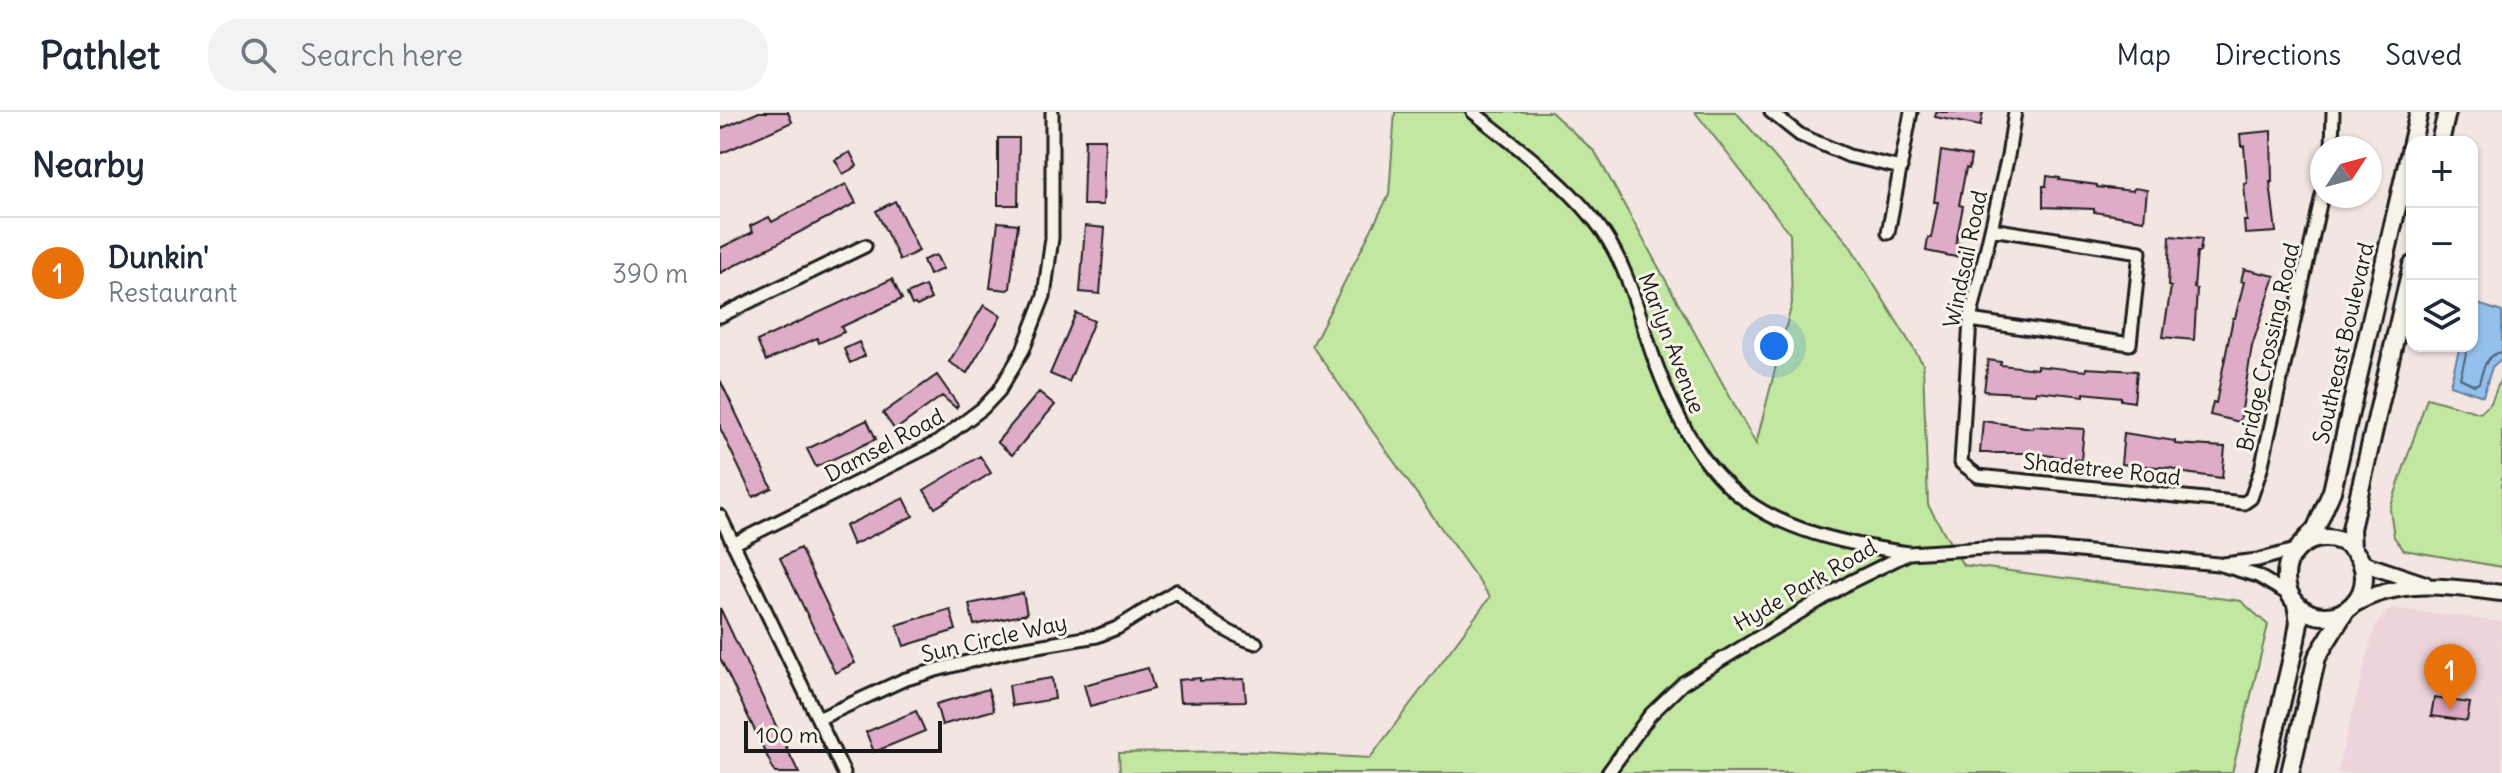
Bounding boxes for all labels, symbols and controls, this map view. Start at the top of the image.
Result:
search box [208,19,768,91]
text: Pathlet [40,32,160,79]
icon: search [236,33,280,77]
text: Search here [300,36,463,74]
text: Map [2116,37,2171,73]
text: Directions [2215,37,2341,73]
text: Saved [2385,37,2462,73]
north arrow [2310,136,2382,208]
map controls [2406,136,2478,352]
button: + [2406,136,2478,208]
text: Nearby [32,143,145,186]
street label: Windsail Road [1937,188,1993,330]
button: − [2406,208,2478,280]
text: Dunkin' [108,238,209,276]
street label: Bridge Crossing Road [2230,240,2306,454]
street label: Southeast Boulevard [2306,240,2380,446]
text: 1 [53,257,63,290]
text: 390 m [612,257,688,290]
street label: Marlyn Avenue [1632,269,1712,417]
text: Restaurant [108,276,237,309]
button: layers [2406,280,2478,352]
your location [1754,326,1794,366]
street label: Damsel Road [820,402,948,488]
street label: Shadetree Road [2022,447,2182,491]
street label: Hyde Park Road [1729,533,1882,637]
street label: Sun Circle Way [918,608,1070,668]
pin: 1 [2424,644,2476,710]
scale bar [744,717,942,753]
text: 100 m [756,721,818,749]

